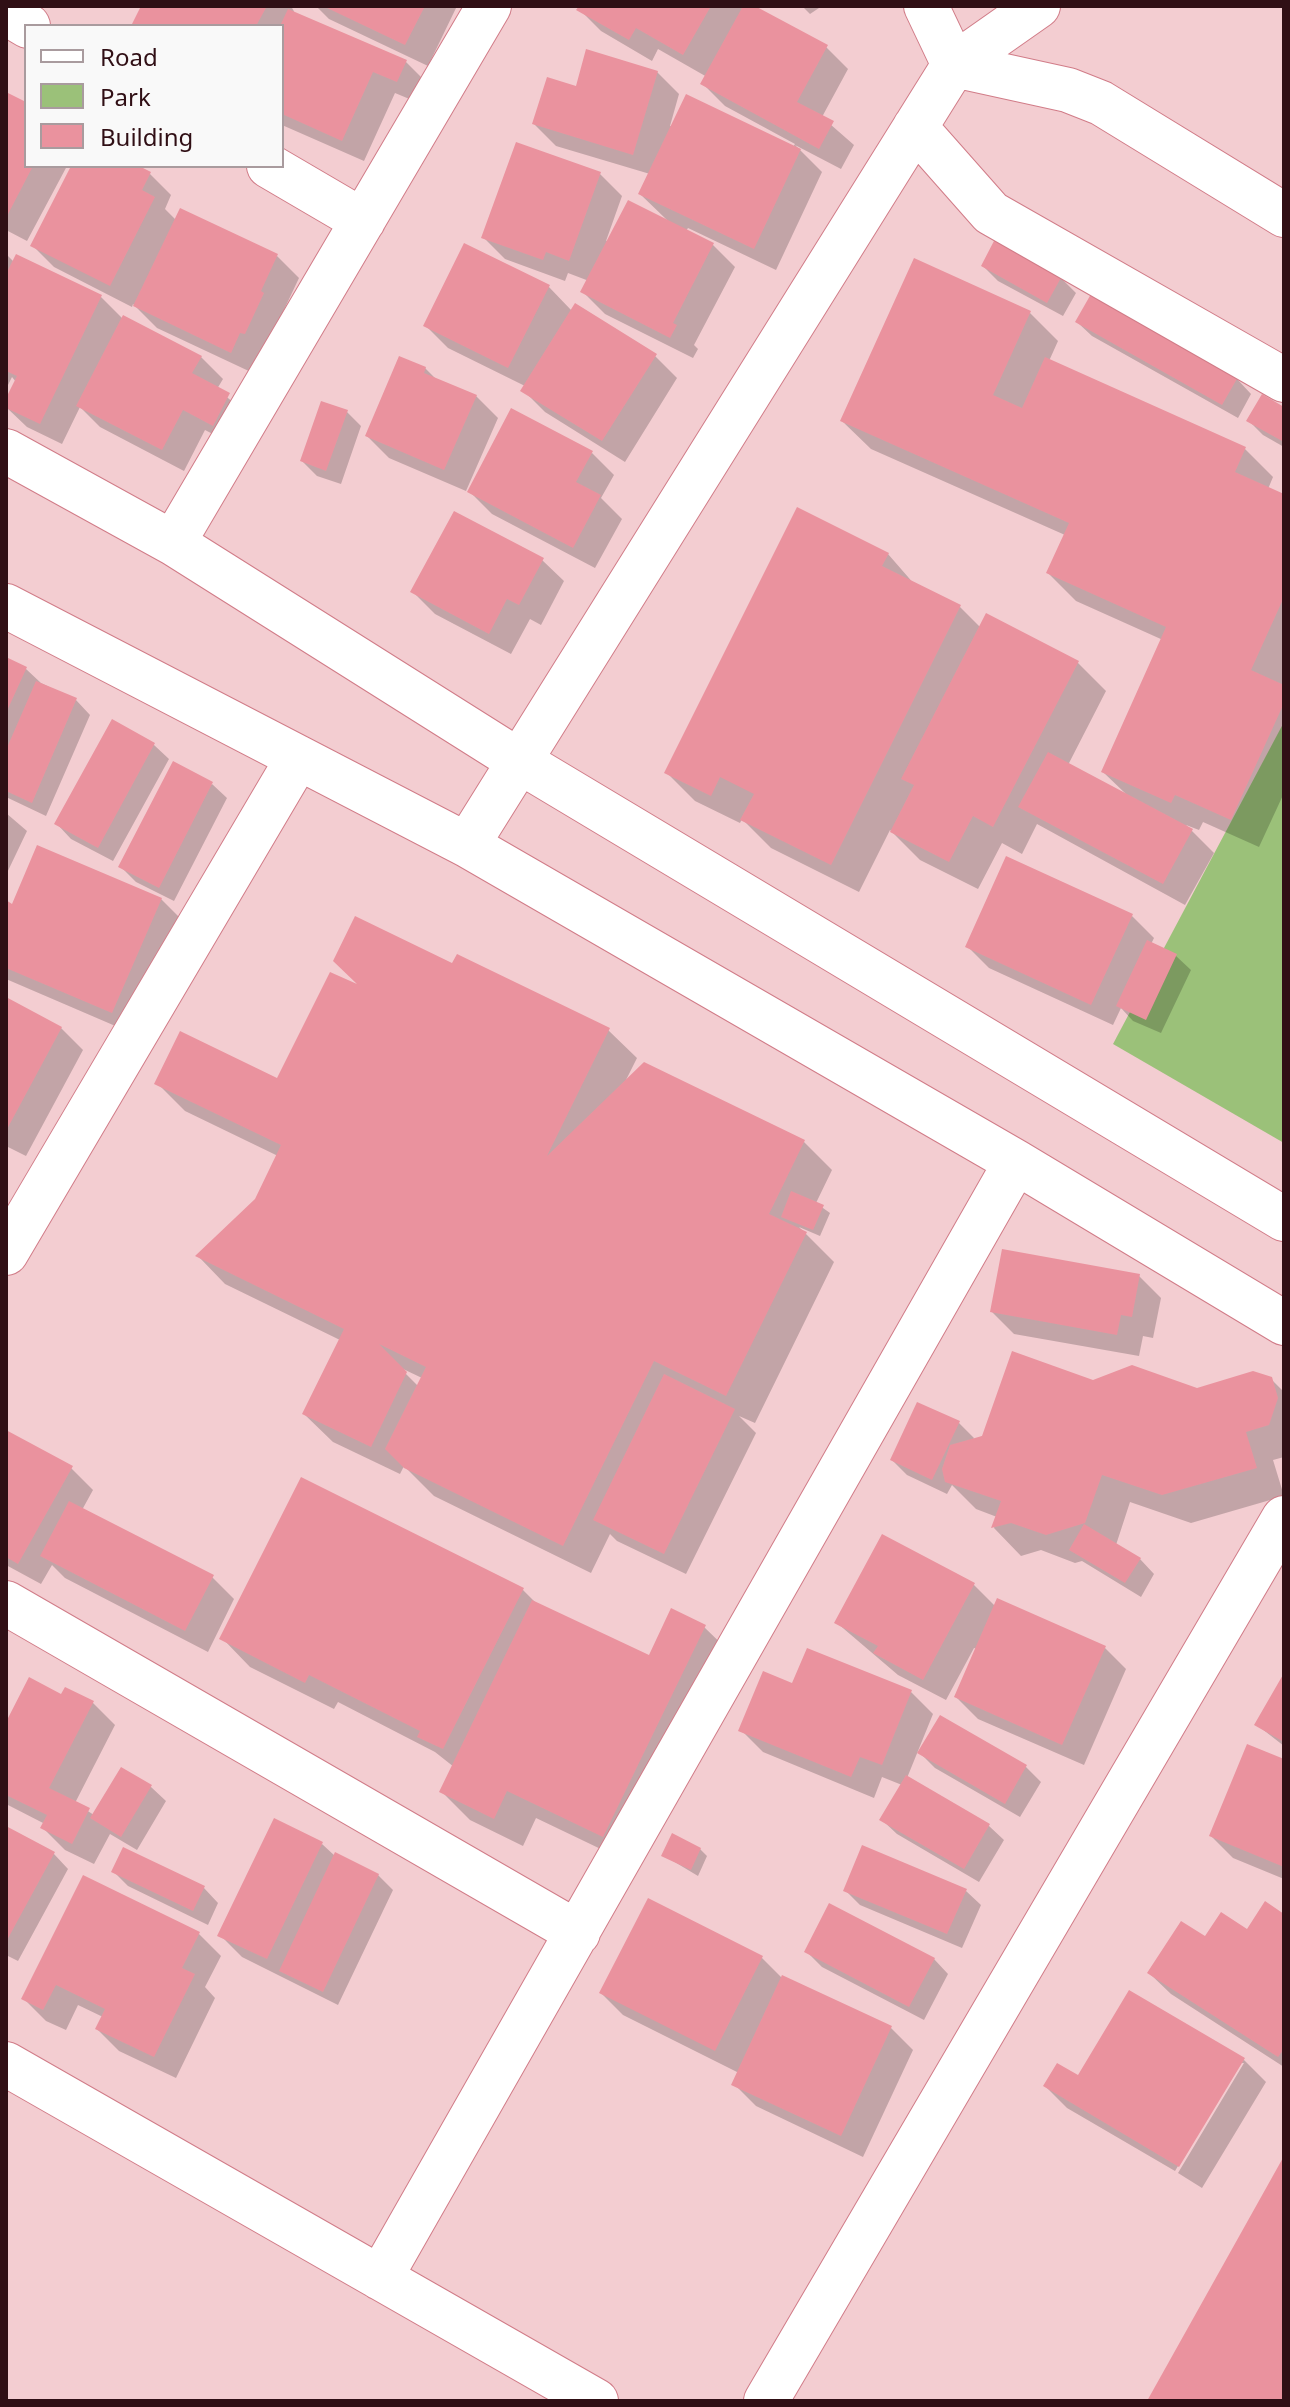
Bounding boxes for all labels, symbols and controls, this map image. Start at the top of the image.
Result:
legend [24,24,284,168]
text: Road [100,40,158,73]
text: Park [100,80,151,113]
text: Building [100,120,193,153]

